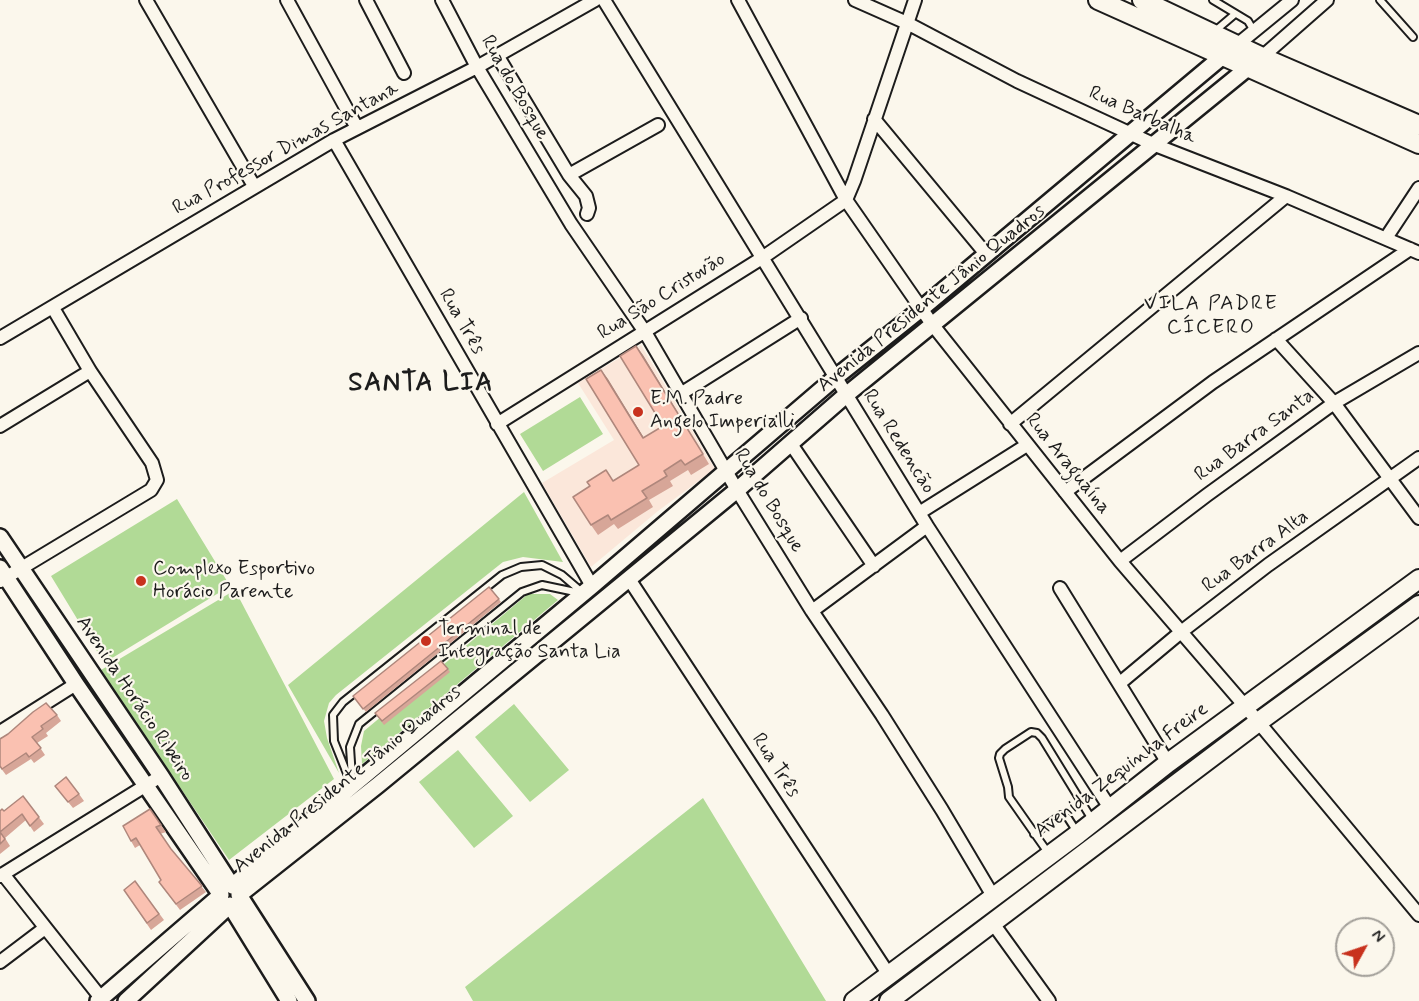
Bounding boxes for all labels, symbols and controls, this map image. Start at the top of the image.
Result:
street label: Rua do Bosque [474,31,554,145]
street label: Rua Professor Dimas Santana [169,77,403,221]
street label: Rua Barbalha [1085,82,1199,150]
street label: Avenida Presidente Jânio Quadros [813,200,1051,398]
street label: Rua São Cristovão [594,248,730,346]
street label: Rua Três [433,285,489,359]
district label: VILA PADRE CÍCERO [1143,292,1279,342]
district label: SANTA LIA [347,369,495,401]
street label: Rua Barra Santa [1190,384,1320,488]
street label: Rua Redencão [856,385,940,499]
place label: E.M. Padre Angelo Imperialli [650,388,795,435]
marker: E.M. Padre Angelo Imperialli [631,405,645,419]
street label: Rua Araguaína [1019,408,1115,520]
street label: Rua do Bosque [728,445,808,557]
street label: Rua Barra Alta [1198,505,1314,599]
place label: Complexo Esportivo Horácio Parente [153,558,315,605]
marker: Complexo Esportivo Horácio Parente [134,574,148,588]
street label: Avenida Horácio Ribeiro [70,612,198,786]
place label: Terminal de Integração Santa Lia [438,618,621,665]
marker: Terminal de Integração Santa Lia [419,634,433,648]
street label: Avenida Presidente Jânio Quadros [229,681,467,879]
street label: Avenida Zequinha Freire [1031,698,1213,844]
street label: Rua Três [745,729,805,803]
north arrow [1335,917,1395,977]
text: N [1366,926,1389,947]

